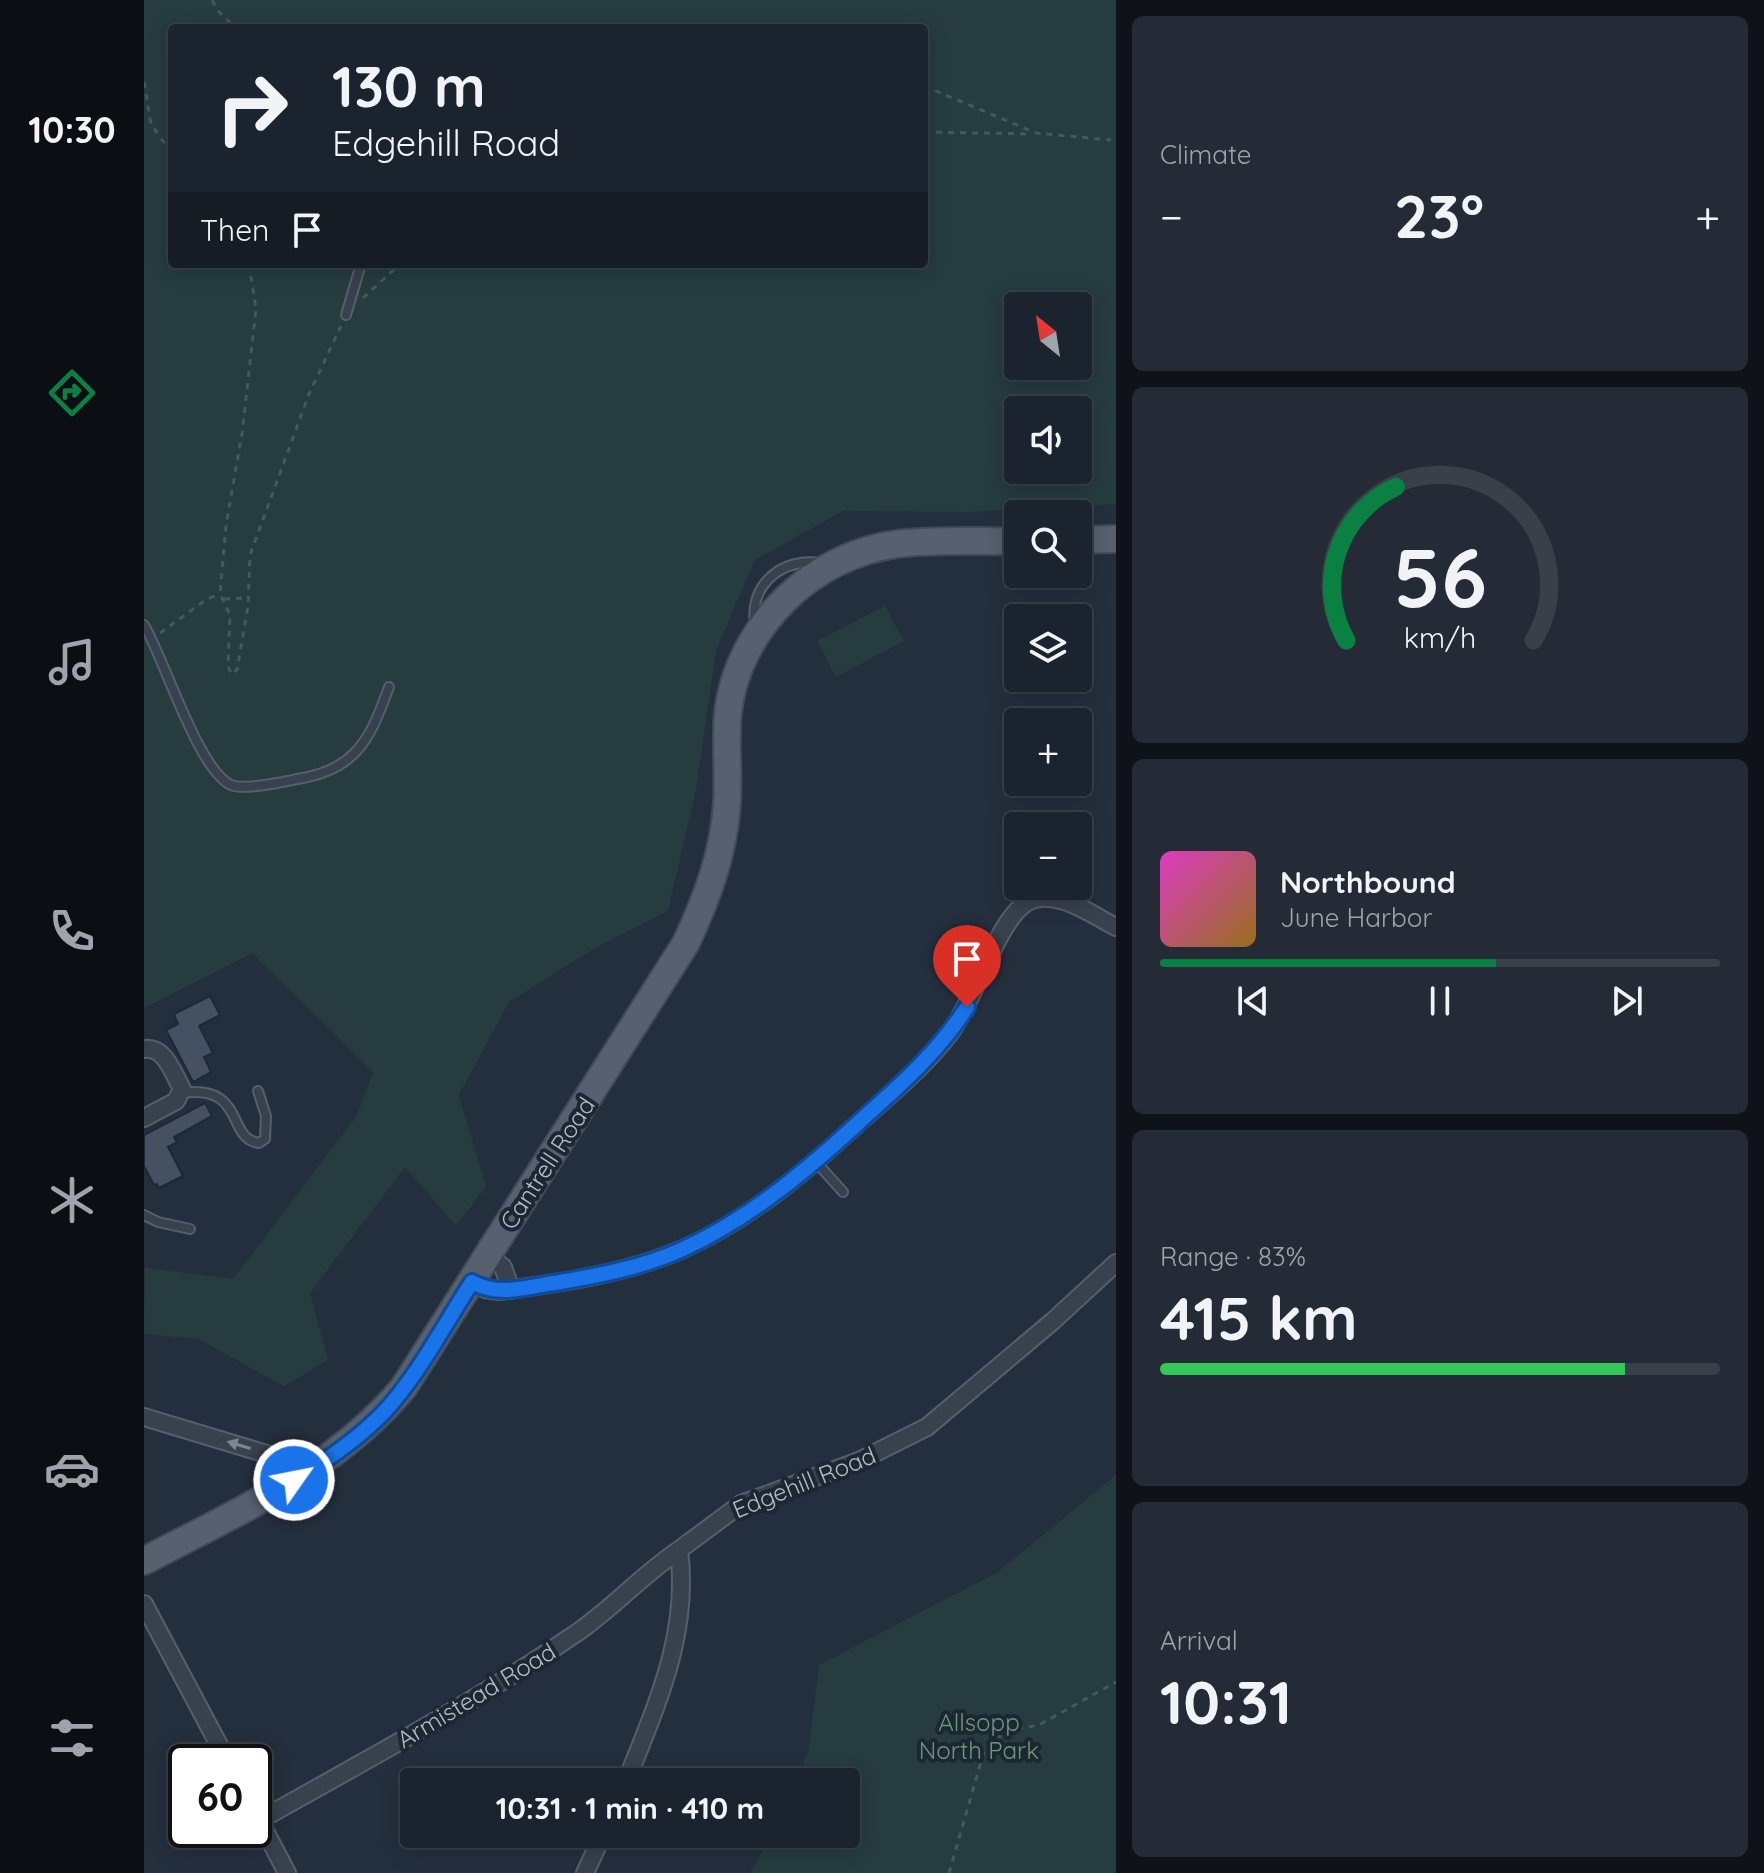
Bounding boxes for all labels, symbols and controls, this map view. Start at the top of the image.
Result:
text: 130 m [332,51,486,121]
icon: right [200,56,304,160]
text: 10:30 [28,107,116,152]
text: Edgehill Road [332,120,560,165]
text: Climate [1160,138,1251,171]
text: 23° [1394,178,1484,253]
text: − [1160,189,1183,244]
text: + [1695,189,1720,244]
icon: arrive [285,208,329,252]
text: Then [200,211,269,249]
north arrow [1004,292,1092,380]
map controls [1004,292,1092,900]
icon: directions [44,365,100,421]
button: sound [1004,396,1092,484]
button: search [1004,500,1092,588]
text: 56 [1393,524,1487,628]
button: layers [1004,604,1092,692]
text: km/h [1404,619,1476,655]
icon: music [44,634,100,690]
button: + [1004,708,1092,796]
button: − [1004,812,1092,900]
text: Northbound [1280,863,1456,901]
text: June Harbor [1280,901,1432,934]
icon: phone [44,903,100,959]
pin [933,925,1001,1007]
icon: arrive [945,937,989,981]
icon: previous [1231,979,1275,1023]
icon: pause [1418,979,1462,1023]
icon: next [1605,979,1649,1023]
street label: Cantrell Road [493,1091,601,1235]
icon: climate [44,1172,100,1228]
text: Range · 83% [1160,1240,1306,1273]
text: 415 km [1160,1280,1358,1355]
one-way arrow [227,1438,251,1451]
position arrow [252,1438,336,1522]
street label: Edgehill Road [728,1440,880,1524]
icon: car [44,1441,100,1497]
text: Arrival [1160,1624,1238,1657]
street label: Armistead Road [391,1636,561,1754]
text: 10:31 [1160,1664,1292,1739]
park label: Allsopp North Park [919,1707,1039,1765]
icon: filters [44,1710,100,1766]
speed limit sign: 60 [168,1744,272,1848]
text: 10:31 · 1 min · 410 m [496,1789,764,1827]

